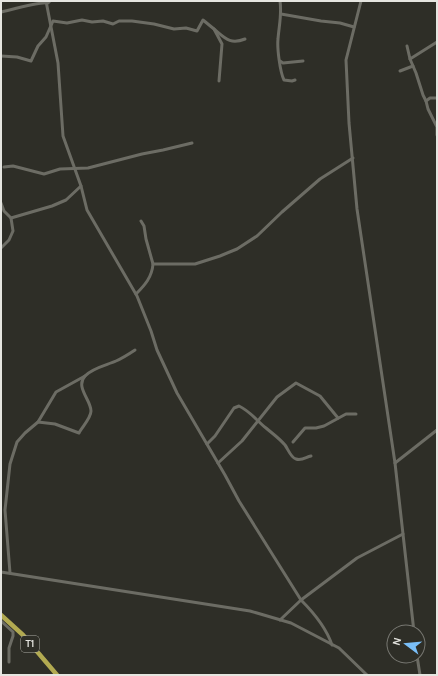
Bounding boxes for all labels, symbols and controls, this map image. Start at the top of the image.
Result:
north arrow [386,624,426,664]
road number: T1 [21,636,39,652]
text: N [390,636,404,647]

